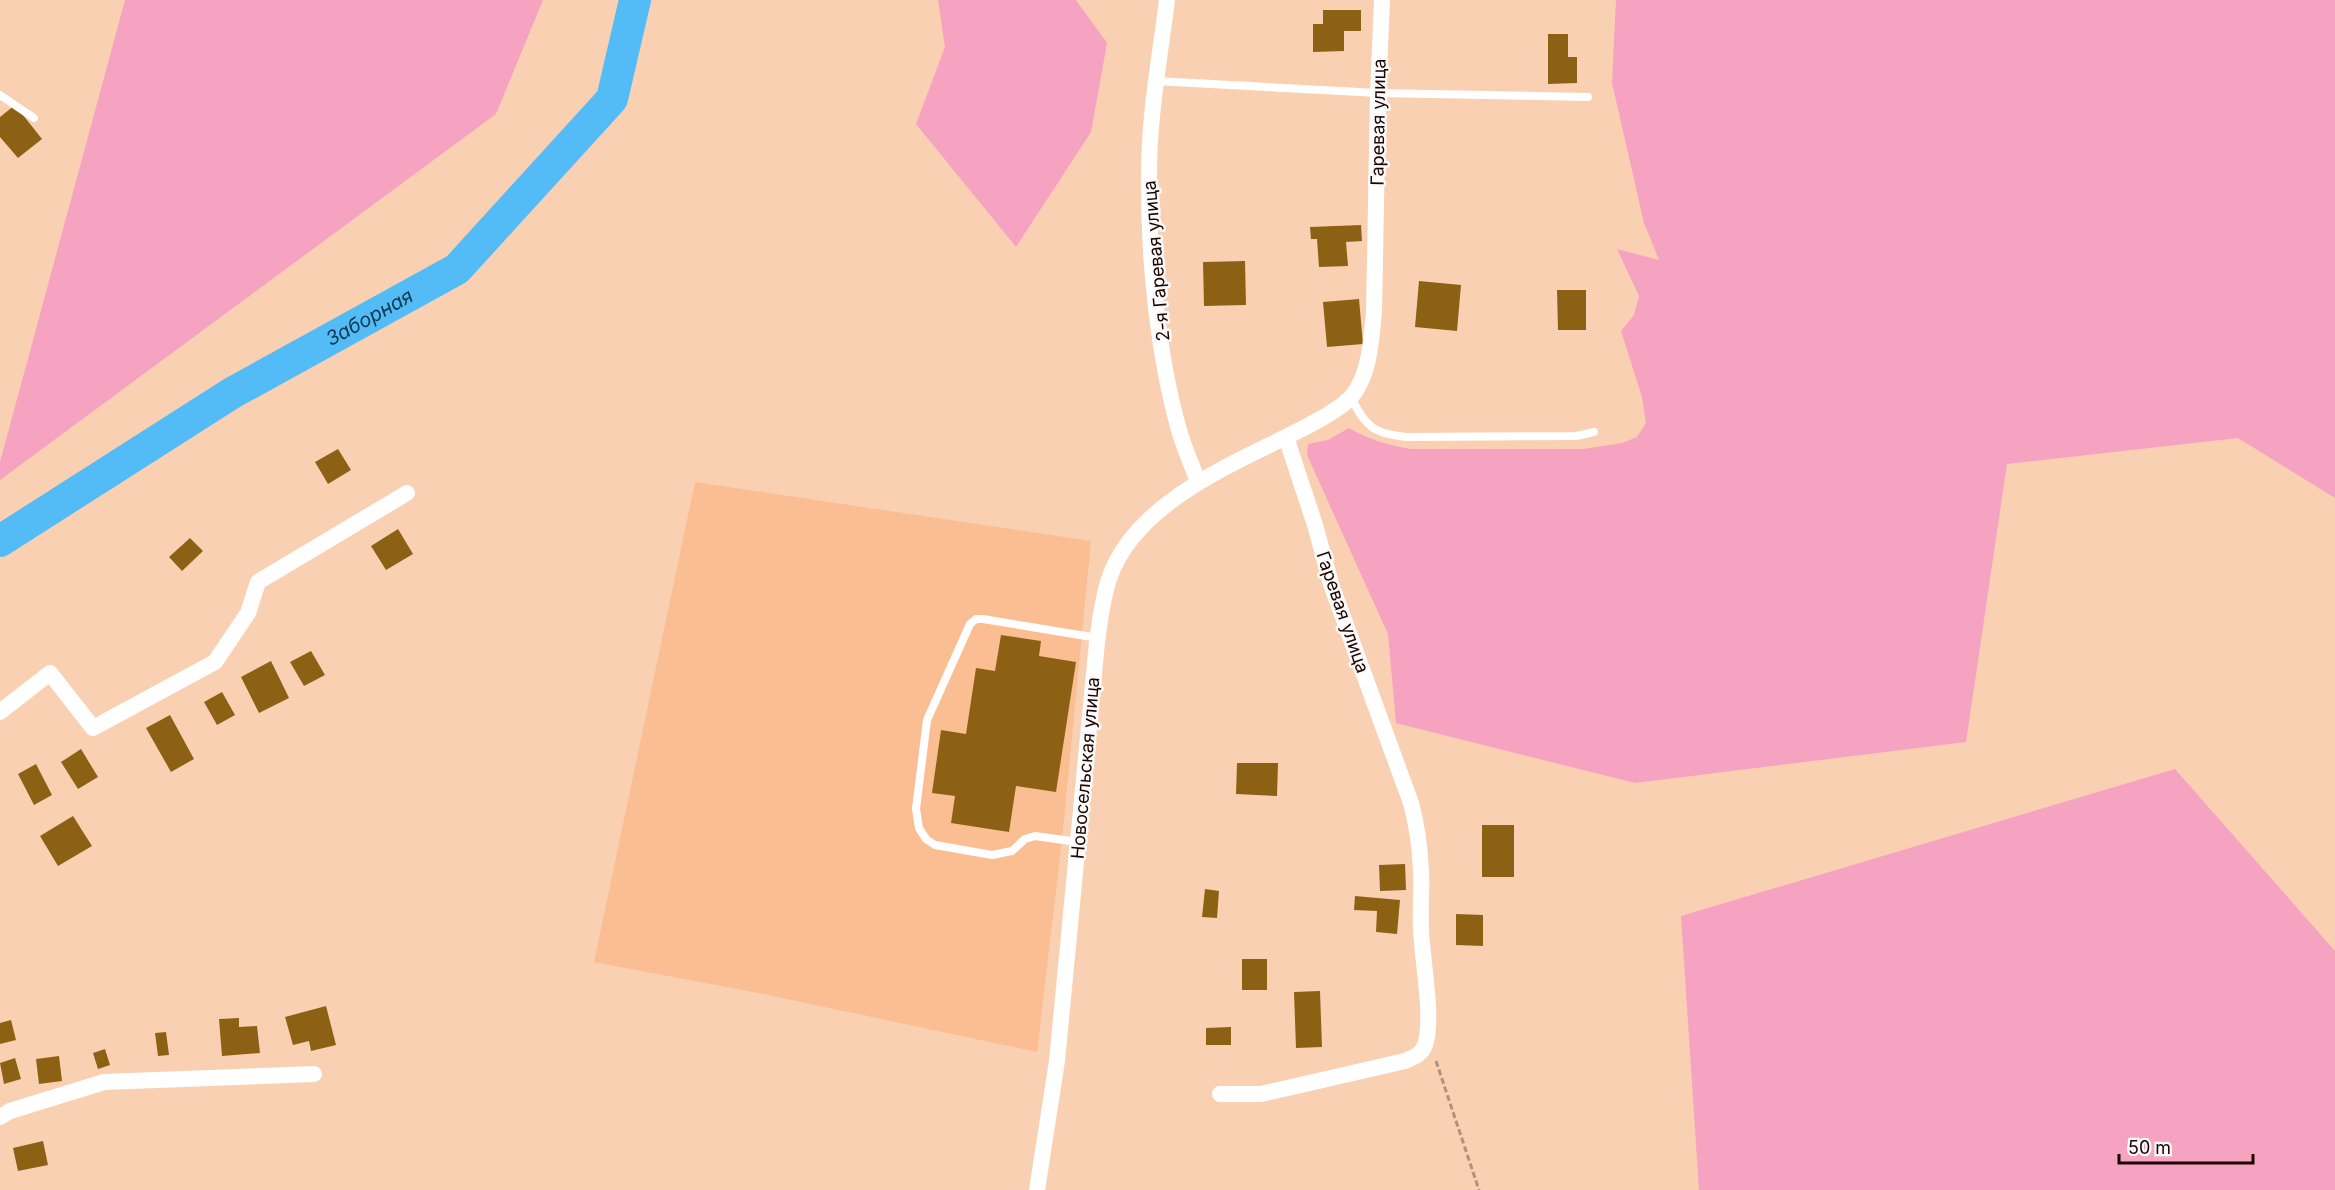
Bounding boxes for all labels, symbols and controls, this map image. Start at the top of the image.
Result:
street label: Гаревая улица [1366,58,1390,186]
street label: 2-я Гаревая улица [1139,180,1173,342]
water label: Заборная [322,284,417,351]
street label: Гаревая улица [1312,548,1374,676]
street label: Новосельская улица [1067,676,1103,860]
scale bar [2119,1127,2252,1165]
text: 50 m [2128,1137,2171,1158]

